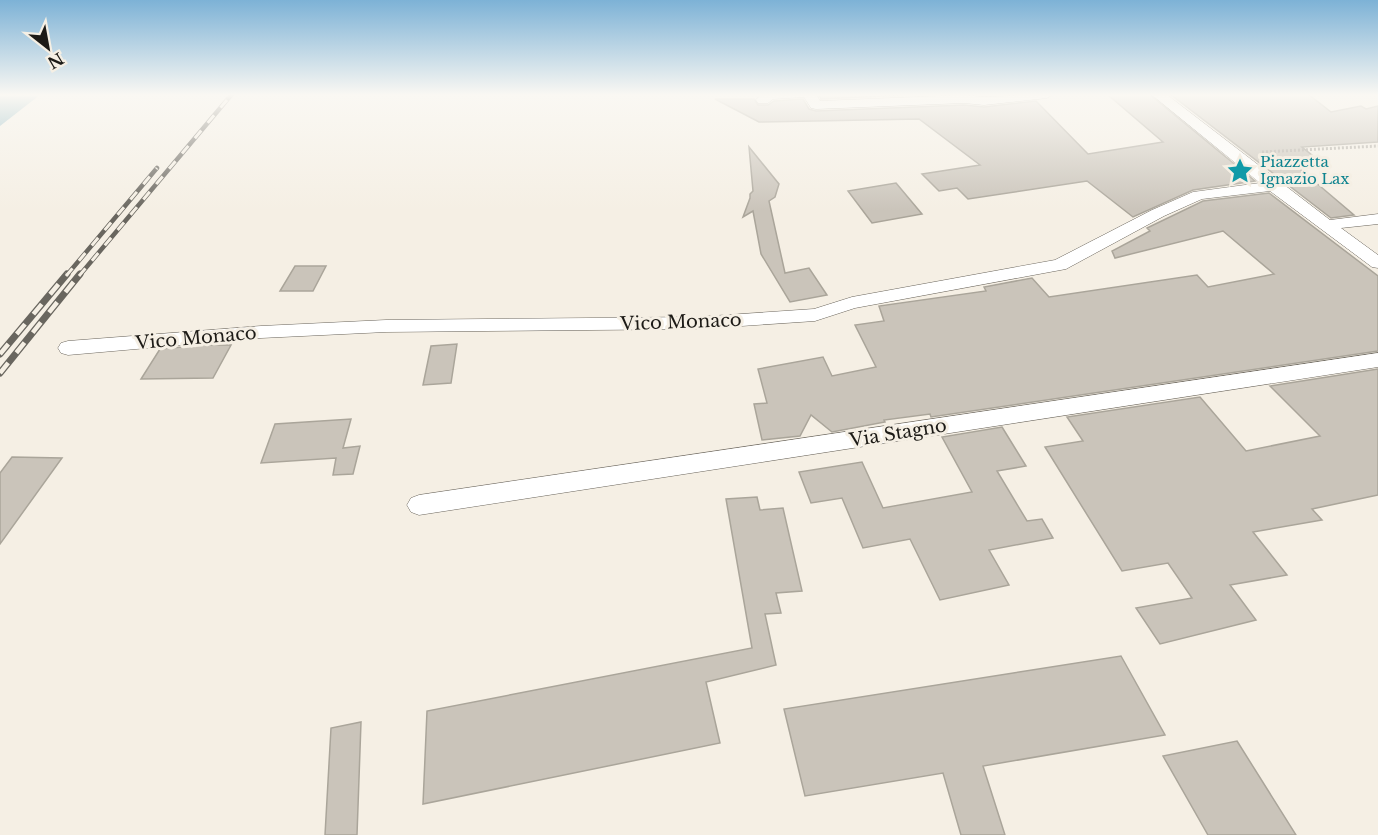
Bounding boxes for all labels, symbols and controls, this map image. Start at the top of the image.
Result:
north arrow [18,18,78,78]
text: N [44,48,67,73]
place label: Piazzetta Ignazio Lax [1260,152,1349,188]
place icon: Piazzetta Ignazio Lax [1225,156,1255,186]
street label: Vico Monaco [619,309,742,335]
street label: Vico Monaco [134,322,257,354]
street label: Via Stagno [847,414,948,452]

